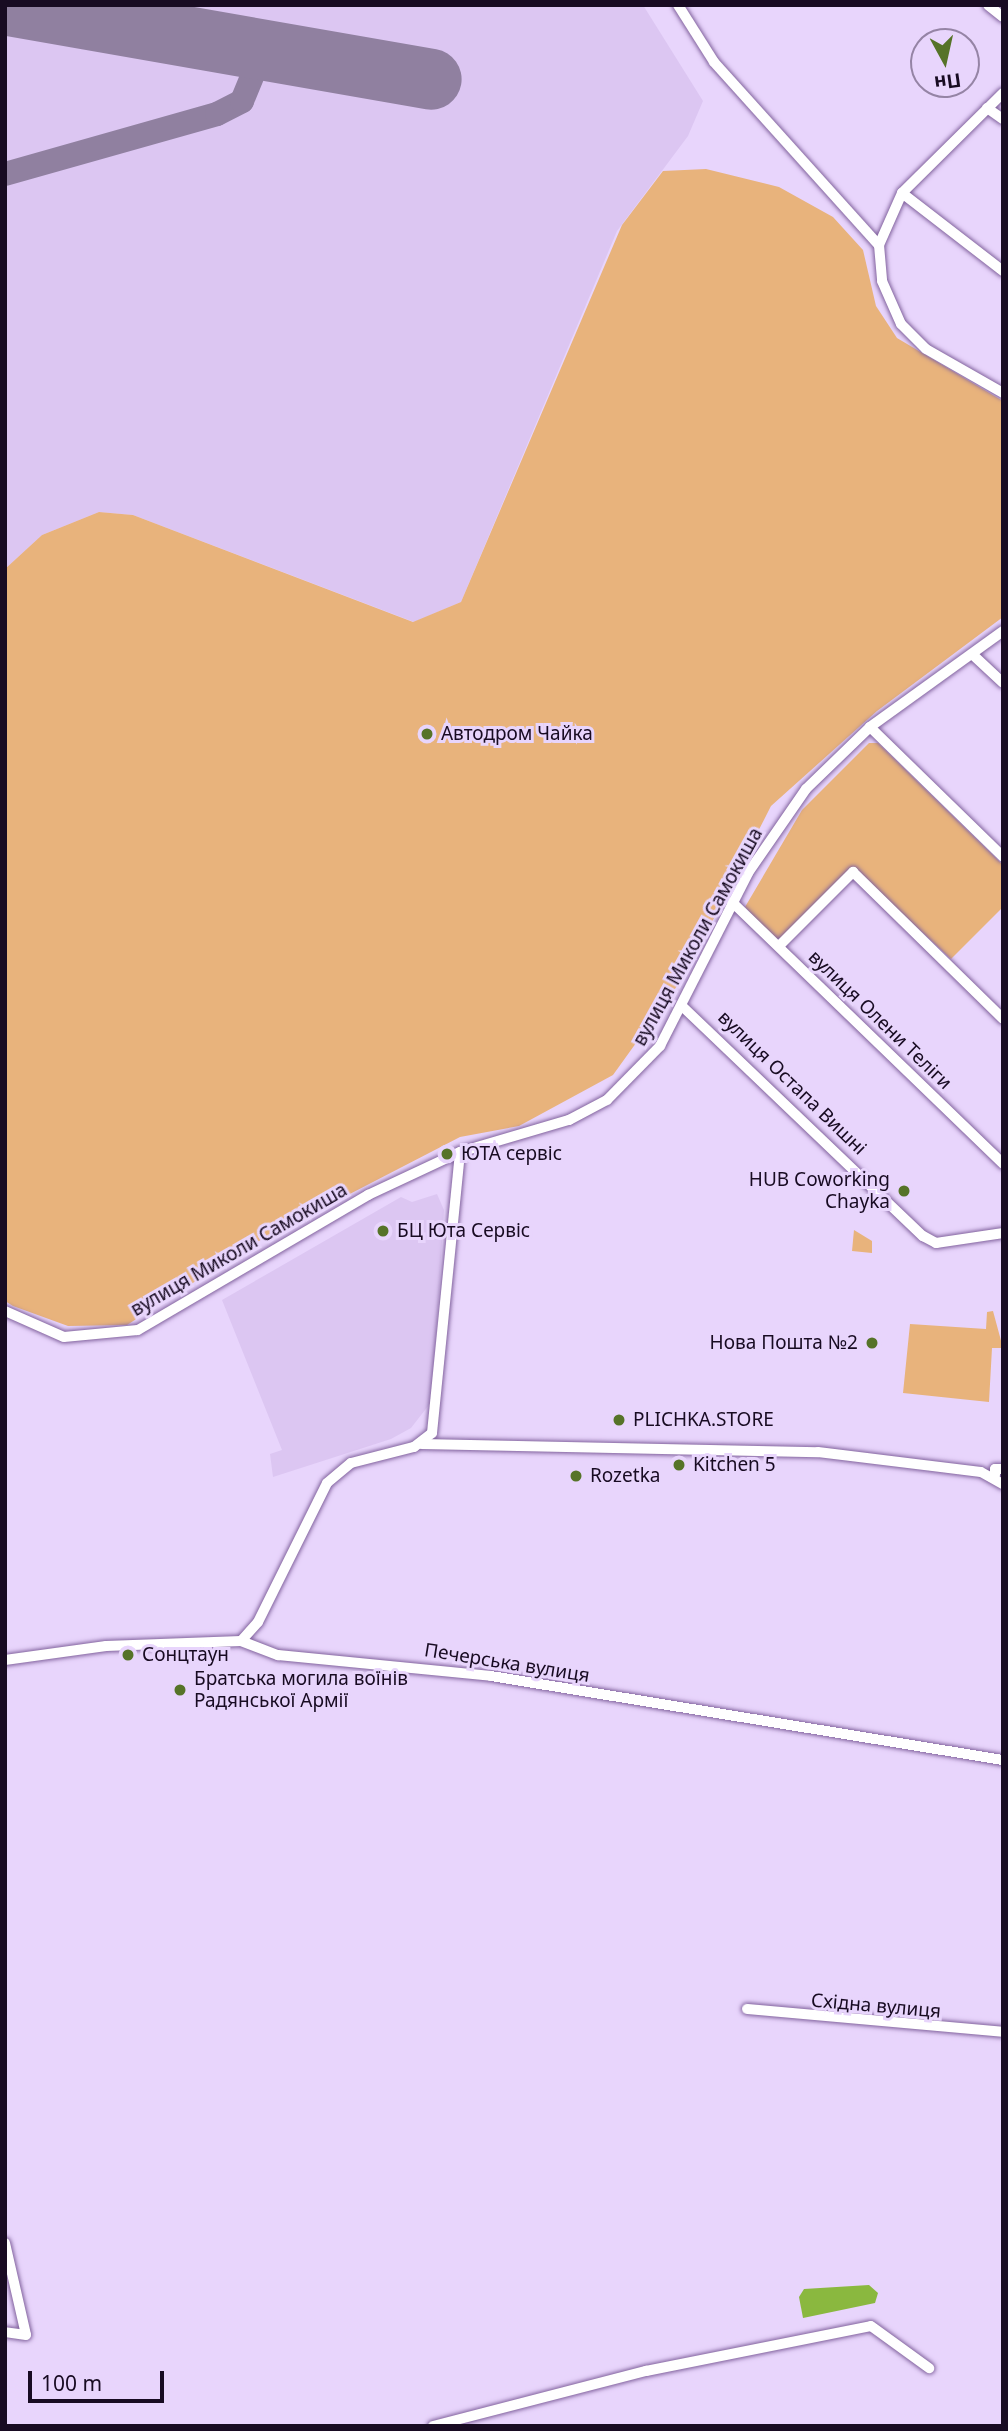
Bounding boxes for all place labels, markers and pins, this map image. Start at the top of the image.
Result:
place label: Автодром Чайка [441,723,593,745]
marker: Автодром Чайка [419,726,435,742]
place label: ЮТА сервіс [461,1143,562,1165]
marker: ЮТА сервіс [439,1146,455,1162]
place label: HUB Coworking Chayka [749,1169,890,1213]
marker: HUB Coworking Chayka [896,1183,912,1199]
place label: БЦ Юта Сервіс [397,1220,530,1242]
marker: БЦ Юта Сервіс [375,1223,391,1239]
place label: Нова Пошта №2 [710,1332,858,1354]
marker: Нова Пошта №2 [864,1335,880,1351]
place label: PLICHKA.STORE [633,1409,774,1431]
marker: PLICHKA.STORE [611,1412,627,1428]
place label: Kitchen 5 [693,1454,776,1476]
marker: Kitchen 5 [671,1457,687,1473]
place label: Rozetka [590,1465,660,1487]
marker: Rozetka [568,1468,584,1484]
place label: Сонцтаун [142,1644,229,1666]
marker: Сонцтаун [120,1647,136,1663]
place label: Братська могила воїнів Радянської Армії [194,1668,408,1712]
marker: Братська могила воїнів Радянської Армії [172,1682,188,1698]

